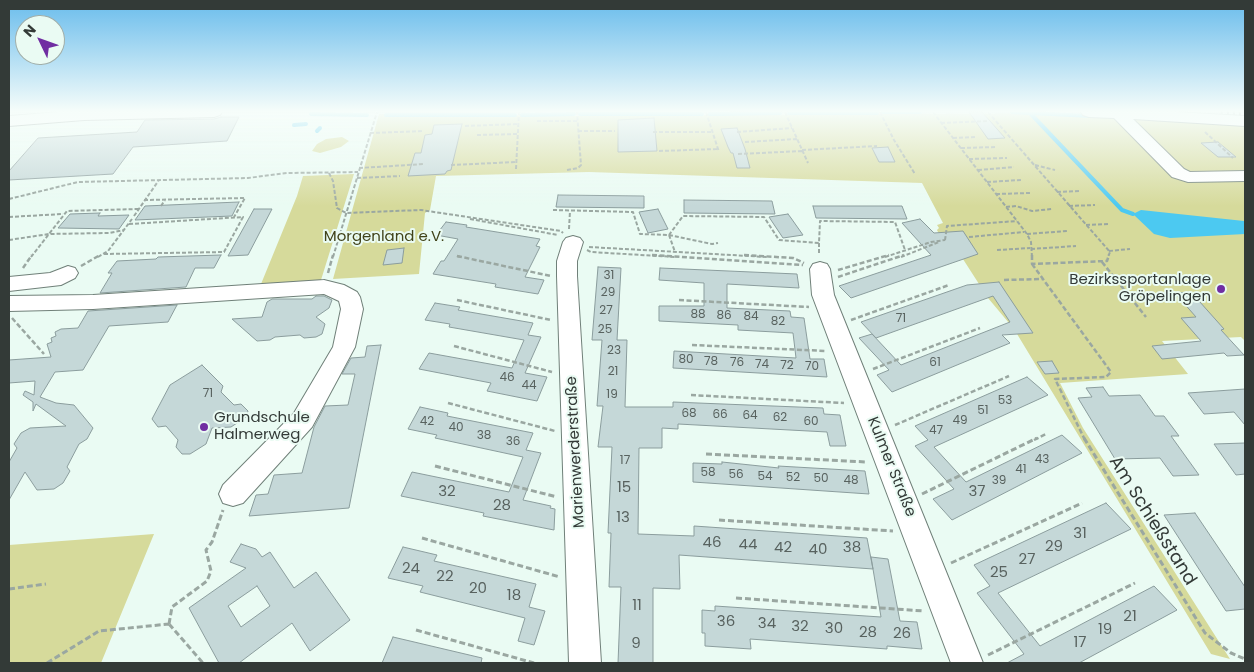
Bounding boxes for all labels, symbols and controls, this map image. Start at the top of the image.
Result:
north arrow [15,15,65,65]
text: N [19,20,41,41]
park label: Morgenland e.V. [324,228,444,246]
house number: 31 [604,269,614,283]
place label: Bezirkssportanlage Gröpelingen [1069,271,1211,306]
marker: Bezirkssportanlage Gröpelingen [1215,283,1227,295]
house number: 29 [601,286,615,300]
house number: 27 [599,304,613,318]
house number: 88 [690,308,706,322]
house number: 86 [716,309,732,323]
house number: 84 [743,310,759,324]
house number: 71 [896,312,906,326]
house number: 82 [771,315,785,329]
house number: 25 [598,323,612,337]
house number: 23 [607,344,621,358]
house number: 80 [678,353,694,367]
house number: 78 [704,355,718,369]
house number: 76 [730,356,744,370]
house number: 61 [929,356,941,370]
house number: 74 [755,358,769,372]
house number: 72 [780,359,794,373]
house number: 70 [805,360,819,374]
house number: 21 [608,365,618,379]
house number: 46 [499,371,515,385]
street label: Marienwerderstraße [563,376,589,528]
house number: 44 [521,379,537,393]
house number: 71 [203,387,213,401]
house number: 19 [606,388,618,402]
house number: 53 [998,394,1012,408]
house number: 51 [977,404,989,418]
house number: 68 [681,407,697,421]
house number: 66 [712,408,728,422]
place label: Grundschule Halmerweg [214,409,310,444]
house number: 64 [742,409,758,423]
house number: 62 [773,411,787,425]
street label: Kulmer Straße [863,414,919,520]
house number: 49 [952,414,968,428]
house number: 42 [420,415,434,429]
house number: 60 [803,415,819,429]
marker: Grundschule Halmerweg [198,421,210,433]
house number: 40 [448,421,464,435]
house number: 47 [929,424,943,438]
house number: 38 [477,429,491,443]
house number: 36 [506,435,520,449]
street label: Am Schießstand [1104,452,1200,590]
house number: 43 [1035,453,1049,467]
house number: 17 [620,454,630,468]
house number: 41 [1015,463,1027,477]
house number: 58 [700,466,716,480]
house number: 56 [728,468,744,482]
house number: 54 [757,470,773,484]
house number: 52 [786,471,800,485]
house number: 50 [813,472,829,486]
house number: 48 [843,474,859,488]
house number: 39 [992,474,1006,488]
house number: 15 [617,479,631,497]
house number: 32 [438,483,456,501]
house number: 37 [968,483,986,501]
house number: 28 [493,497,511,515]
house number: 13 [616,509,630,527]
house number: 31 [1073,525,1087,543]
house number: 46 [703,534,721,552]
house number: 44 [739,536,757,554]
house number: 29 [1045,538,1063,556]
house number: 42 [774,539,792,557]
house number: 38 [843,539,861,557]
house number: 40 [809,541,827,559]
house number: 27 [1019,551,1035,569]
house number: 24 [402,560,420,578]
house number: 25 [990,564,1008,582]
house number: 22 [436,568,454,586]
house number: 20 [469,580,487,598]
house number: 18 [507,587,521,605]
house number: 11 [632,597,642,615]
house number: 21 [1123,608,1137,626]
house number: 36 [717,613,735,631]
house number: 34 [758,615,776,633]
house number: 32 [791,618,809,636]
house number: 30 [825,620,843,638]
house number: 19 [1098,621,1112,639]
house number: 28 [859,624,877,642]
house number: 26 [893,625,911,643]
house number: 17 [1074,634,1086,652]
house number: 9 [631,635,641,653]

